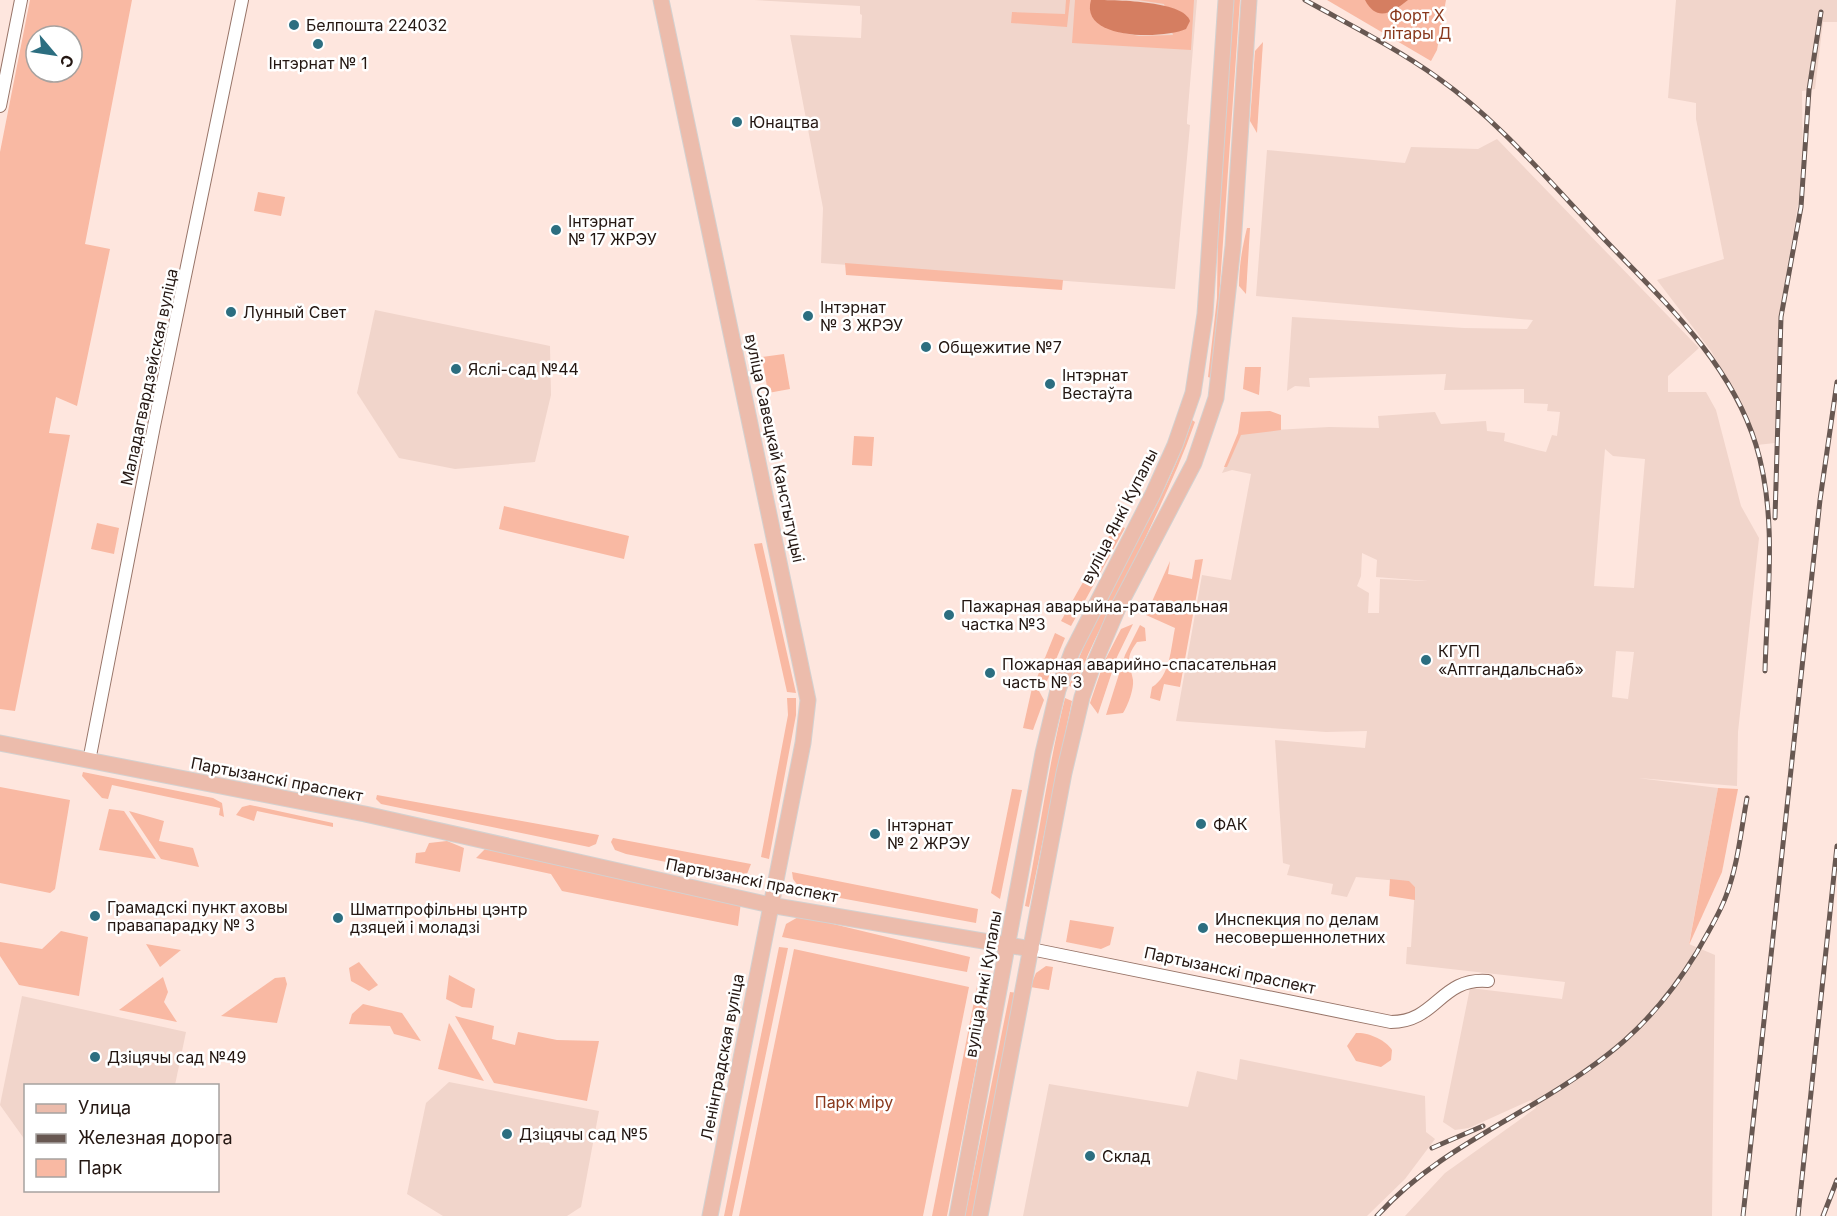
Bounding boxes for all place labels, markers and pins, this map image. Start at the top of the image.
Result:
place label: Белпошта 224032 [306,15,447,35]
marker: Белпошта 224032 [287,18,301,32]
marker: Інтэрнат № 1 [311,37,325,51]
place label: Інтэрнат № 1 [269,53,367,73]
place label: Юнацтва [749,112,819,132]
marker: Юнацтва [730,115,744,129]
place label: Інтэрнат № 17 ЖРЭУ [568,211,657,249]
marker: Інтэрнат № 17 ЖРЭУ [549,223,563,237]
place label: Інтэрнат № 3 ЖРЭУ [820,297,903,335]
place label: Лунный Свет [243,302,347,322]
marker: Лунный Свет [224,305,238,319]
marker: Інтэрнат № 3 ЖРЭУ [801,309,815,323]
place label: Общежитие №7 [938,337,1062,357]
marker: Общежитие №7 [919,340,933,354]
place label: Яслі-сад №44 [468,359,579,379]
marker: Яслі-сад №44 [449,362,463,376]
place label: Інтэрнат Вестаўта [1062,365,1133,403]
marker: Інтэрнат Вестаўта [1043,377,1057,391]
place label: Пажарная аварыйна-ратавальная частка №3 [961,596,1228,634]
marker: Пажарная аварыйна-ратавальная частка №3 [942,608,956,622]
place label: КГУП «Аптгандальснаб» [1438,641,1584,679]
marker: КГУП «Аптгандальснаб» [1419,653,1433,667]
place label: Пожарная аварийно-спасательная часть № 3 [1002,654,1277,692]
marker: Пожарная аварийно-спасательная часть № 3 [983,666,997,680]
place label: ФАК [1213,814,1248,834]
place label: Інтэрнат № 2 ЖРЭУ [887,815,970,853]
marker: ФАК [1194,817,1208,831]
marker: Інтэрнат № 2 ЖРЭУ [868,827,882,841]
place label: Грамадскі пункт аховы правапарадку № 3 [107,897,288,935]
place label: Шматпрофільны цэнтр дзяцей і моладзі [350,899,527,937]
marker: Грамадскі пункт аховы правапарадку № 3 [88,909,102,923]
place label: Инспекция по делам несовершеннолетних [1215,909,1386,947]
marker: Шматпрофільны цэнтр дзяцей і моладзі [331,911,345,925]
marker: Инспекция по делам несовершеннолетних [1196,921,1210,935]
place label: Дзіцячы сад №49 [107,1047,246,1067]
marker: Дзіцячы сад №49 [88,1050,102,1064]
place label: Дзіцячы сад №5 [519,1124,648,1144]
marker: Дзіцячы сад №5 [500,1127,514,1141]
place label: Склад [1102,1146,1151,1166]
marker: Склад [1083,1149,1097,1163]

